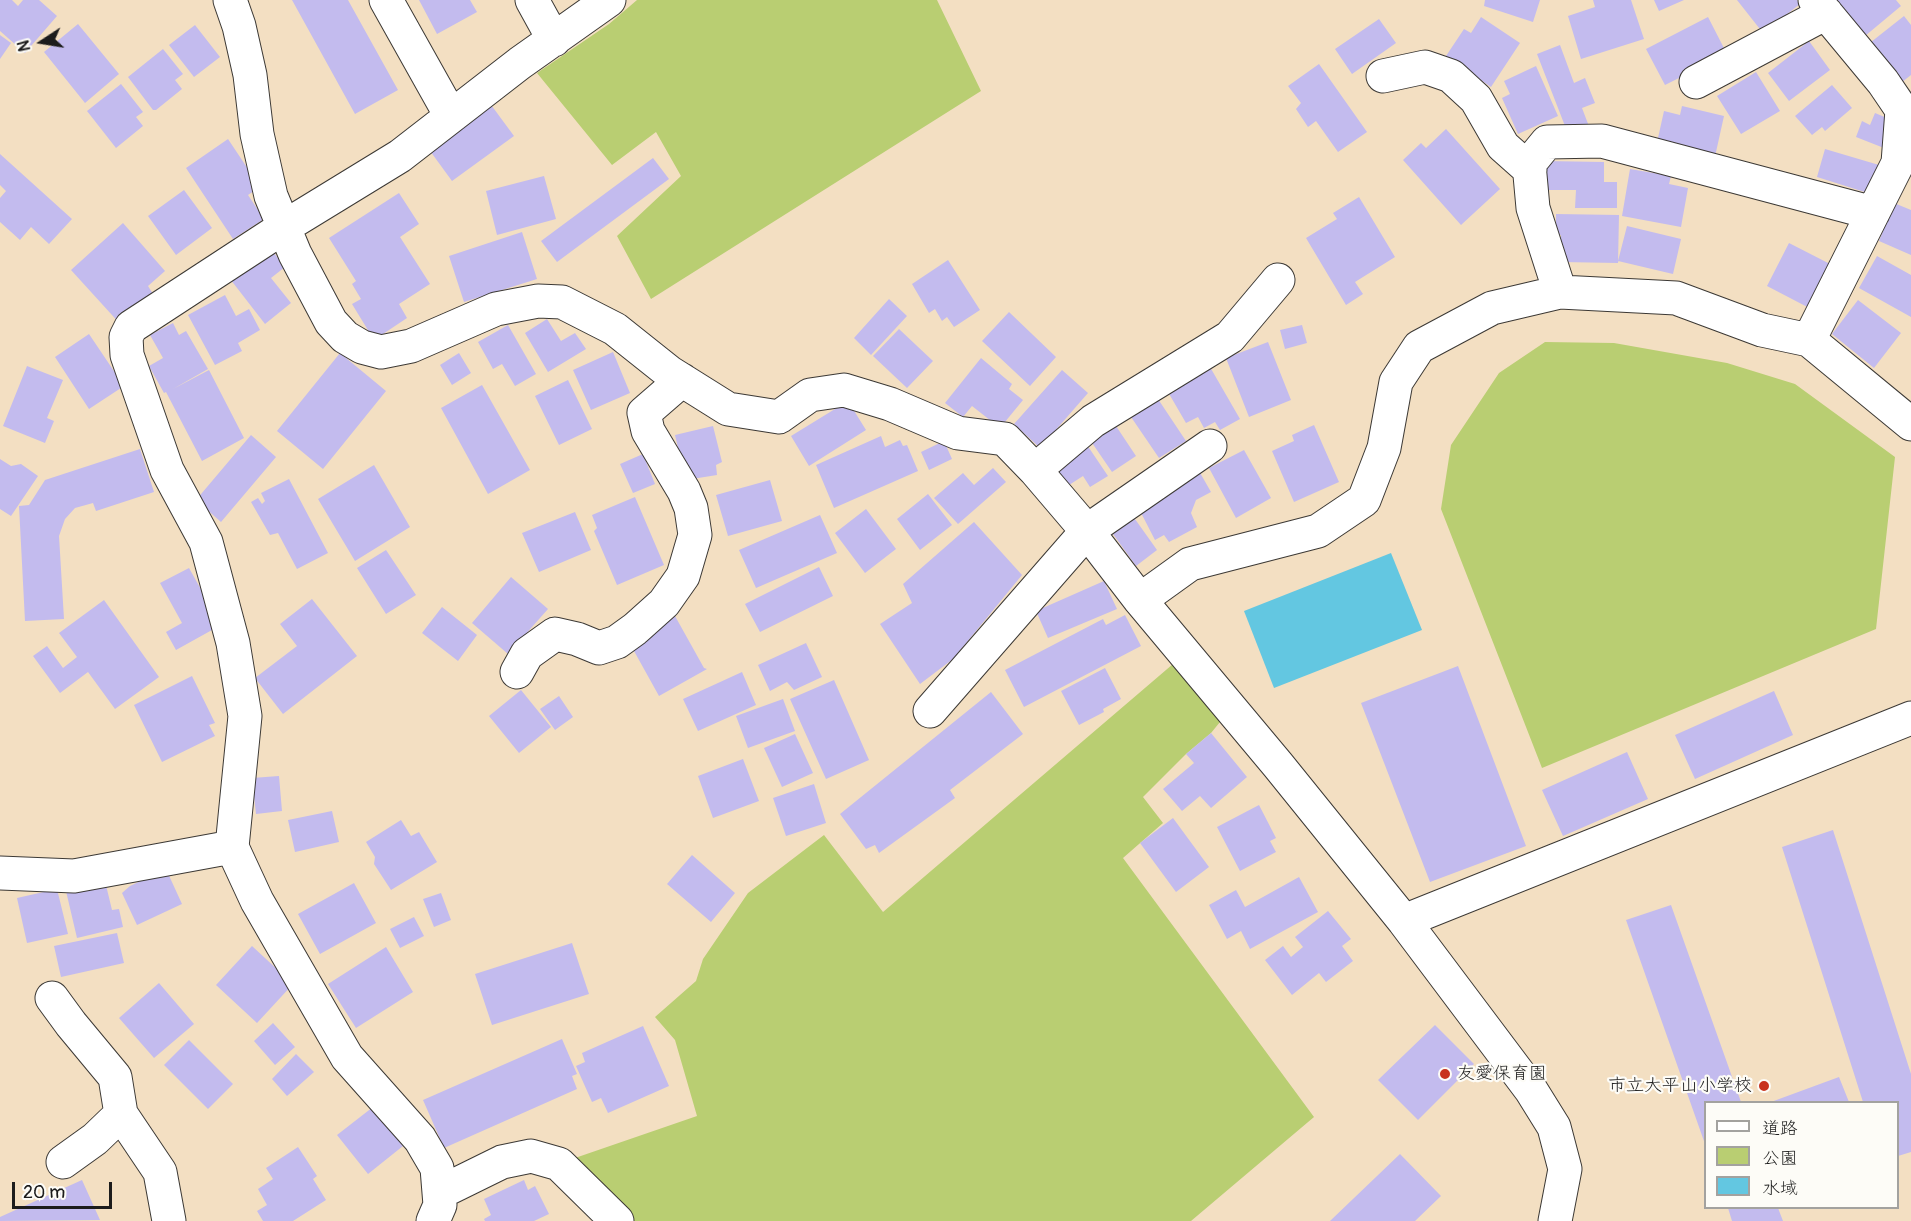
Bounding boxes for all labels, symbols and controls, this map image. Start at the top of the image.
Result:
north arrow [12,12,72,72]
text: N [13,38,35,53]
place label: 友愛保育園 [1457,1063,1547,1085]
marker: 友愛保育園 [1438,1067,1452,1081]
place label: 市立大平山小学校 [1608,1075,1752,1097]
marker: 市立大平山小学校 [1757,1079,1771,1093]
legend [1704,1101,1899,1209]
text: 道路 [1762,1117,1798,1140]
text: 公園 [1762,1147,1798,1170]
scale bar [15,1170,116,1208]
text: 水域 [1762,1177,1798,1200]
text: 20 m [23,1181,65,1204]

